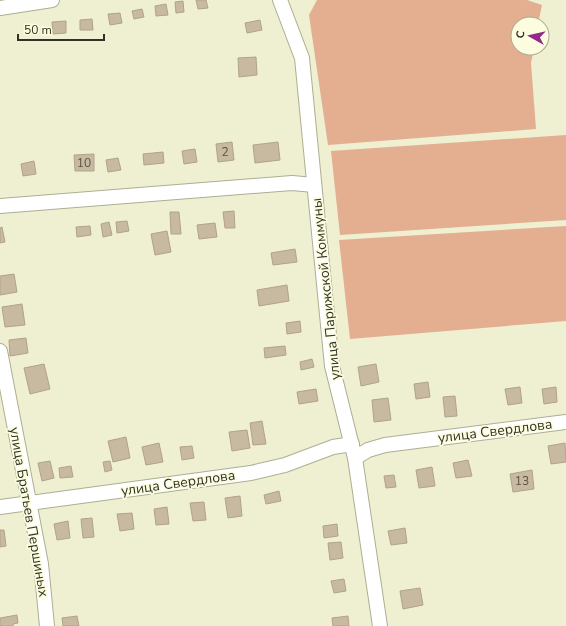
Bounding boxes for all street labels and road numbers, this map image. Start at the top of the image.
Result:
street label: улица Парижской Коммуны [307,197,345,381]
street label: улица Свердлова [437,415,553,447]
street label: улица Братьев Першиных [5,426,53,599]
street label: улица Свердлова [120,466,236,500]

